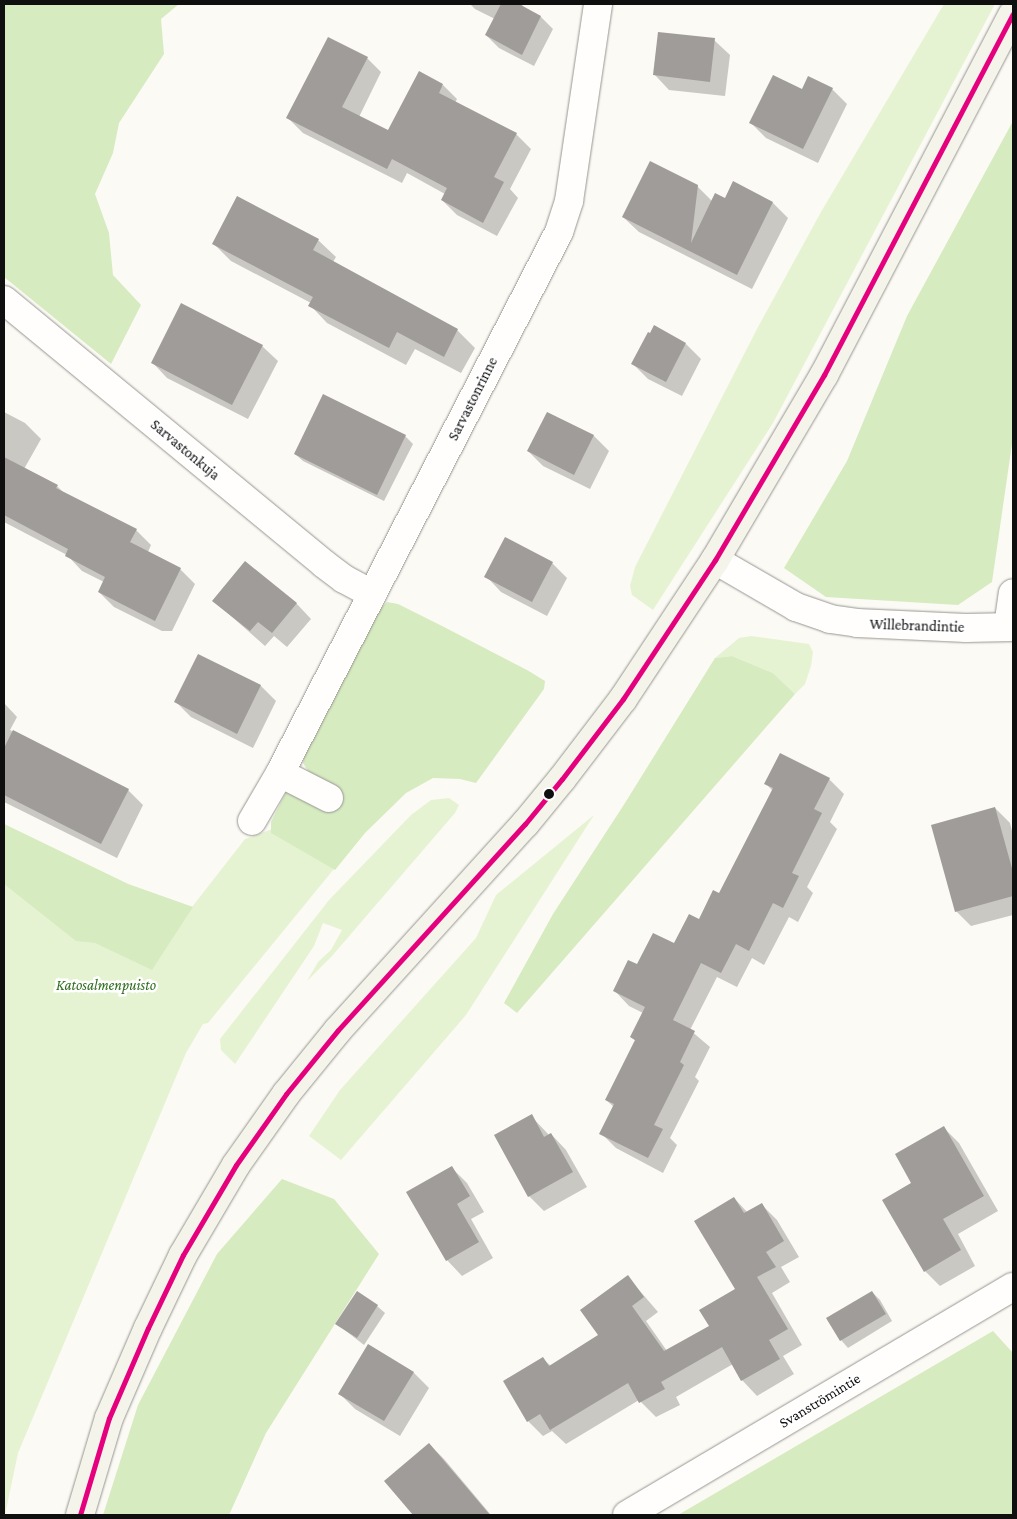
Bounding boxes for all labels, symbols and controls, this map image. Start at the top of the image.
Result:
street label: Sarvastonrinne [444,354,502,444]
street label: Sarvastonkuja [147,416,223,484]
street label: Willebrandintie [869,615,965,637]
unlabelled marker [544,789,554,799]
park label: Katosalmenpuisto [56,977,156,995]
street label: Svanströmintie [776,1370,864,1432]

